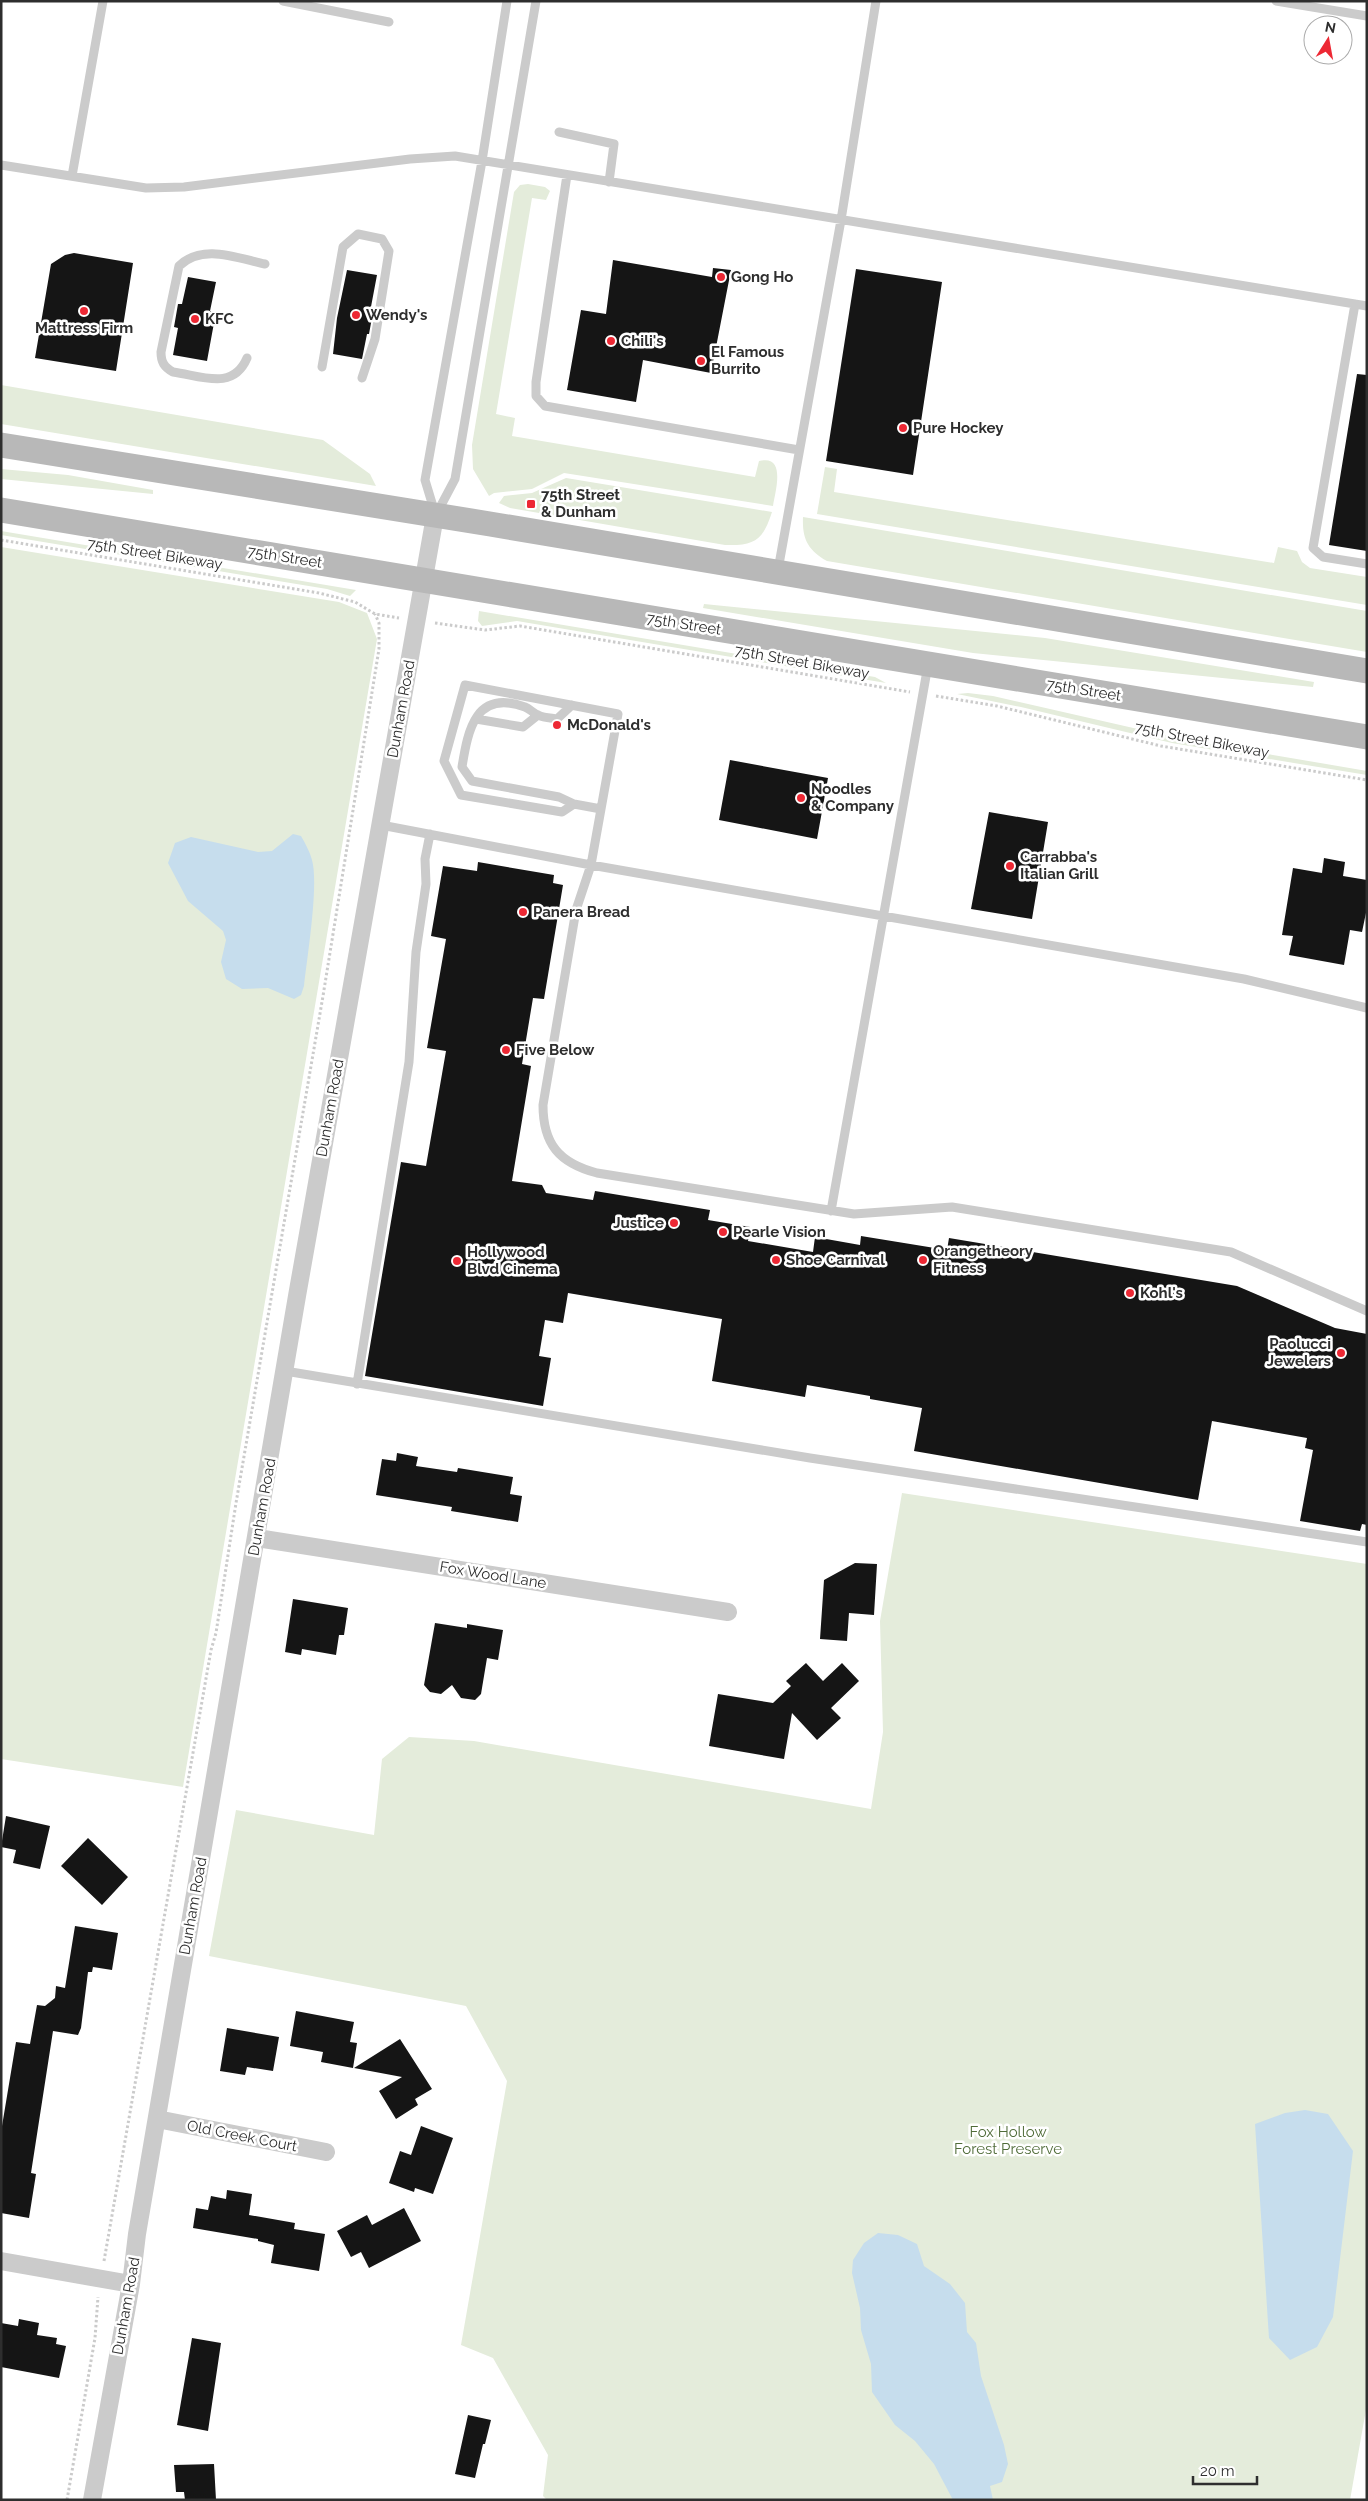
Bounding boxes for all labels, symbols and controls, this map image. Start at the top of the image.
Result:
north arrow [1303,15,1353,65]
text: N [1324,18,1337,36]
place label: Gong Ho [731,268,793,286]
marker: Gong Ho [715,271,727,283]
marker: Mattress Firm [78,305,90,317]
place label: Wendy's [366,306,427,324]
marker: Wendy's [350,309,362,321]
place label: KFC [205,310,234,328]
marker: KFC [189,313,201,325]
place label: Mattress Firm [35,319,133,337]
place label: Chili's [621,332,664,350]
marker: Chili's [605,335,617,347]
place label: El Famous Burrito [711,343,784,378]
marker: El Famous Burrito [695,355,707,367]
place label: Pure Hockey [913,419,1004,437]
marker: Pure Hockey [897,422,909,434]
place label: 75th Street & Dunham [541,486,620,521]
marker: 75th Street & Dunham [525,498,537,510]
street label: 75th Street Bikeway [86,534,224,574]
street label: 75th Street [246,542,324,572]
street label: 75th Street [645,609,723,639]
street label: 75th Street Bikeway [733,641,871,683]
street label: Dunham Road [384,659,418,759]
street label: 75th Street [1045,675,1123,705]
place label: McDonald's [567,716,651,734]
street label: 75th Street Bikeway [1133,718,1271,762]
marker: McDonald's [551,719,563,731]
place label: Noodles & Company [811,780,895,815]
marker: Noodles & Company [795,792,807,804]
place label: Carrabba's Italian Grill [1020,848,1099,883]
marker: Carrabba's Italian Grill [1004,860,1016,872]
place label: Panera Bread [533,903,630,921]
marker: Panera Bread [517,906,529,918]
place label: Five Below [516,1041,595,1059]
marker: Five Below [500,1044,512,1056]
street label: Dunham Road [313,1058,347,1158]
place label: Justice [613,1214,664,1232]
marker: Justice [668,1217,680,1229]
place label: Pearle Vision [733,1223,826,1241]
marker: Pearle Vision [717,1226,729,1238]
place label: Orangetheory Fitness [933,1242,1034,1277]
place label: Hollywood Blvd Cinema [467,1243,558,1278]
place label: Shoe Carnival [786,1251,885,1269]
marker: Shoe Carnival [770,1254,782,1266]
marker: Orangetheory Fitness [917,1254,929,1266]
marker: Hollywood Blvd Cinema [451,1255,463,1267]
place label: Kohl's [1140,1284,1183,1302]
marker: Kohl's [1124,1287,1136,1299]
place label: Paolucci Jewelers [1267,1335,1331,1370]
marker: Paolucci Jewelers [1335,1347,1347,1359]
street label: Dunham Road [245,1457,279,1557]
street label: Fox Wood Lane [438,1558,548,1592]
street label: Dunham Road [176,1856,210,1956]
street label: Old Creek Court [185,2117,299,2155]
park label: Fox Hollow Forest Preserve [954,2123,1062,2158]
street label: Dunham Road [109,2256,143,2356]
scale bar [1193,2454,1257,2486]
text: 20 m [1200,2462,1235,2480]

